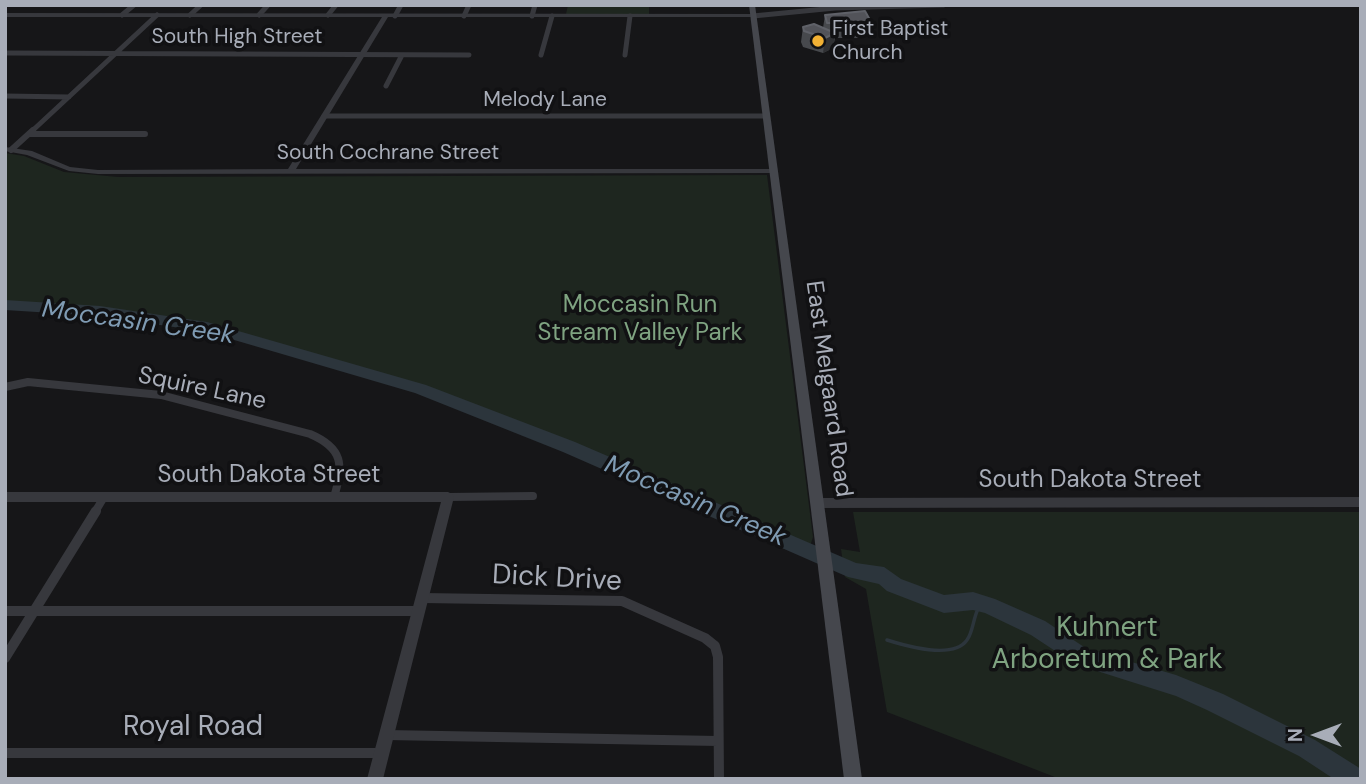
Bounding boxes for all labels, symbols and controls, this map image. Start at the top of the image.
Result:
place label: First Baptist Church [832,16,948,66]
street label: South High Street [152,24,322,50]
marker: First Baptist Church [810,33,826,49]
street label: Melody Lane [483,87,607,113]
street label: South Cochrane Street [277,140,499,166]
street label: East Melgaard Road [799,279,857,499]
park label: Moccasin Run Stream Valley Park [538,292,742,348]
water label: Moccasin Creek [40,294,236,352]
street label: Squire Lane [135,361,269,417]
water label: Moccasin Creek [600,450,790,554]
street label: South Dakota Street [158,462,380,490]
street label: South Dakota Street [979,467,1201,495]
street label: Dick Drive [491,559,623,599]
park label: Kuhnert Arboretum & Park [991,612,1223,678]
north arrow [1282,700,1352,770]
street label: Royal Road [123,711,263,745]
text: N [1283,728,1308,742]

